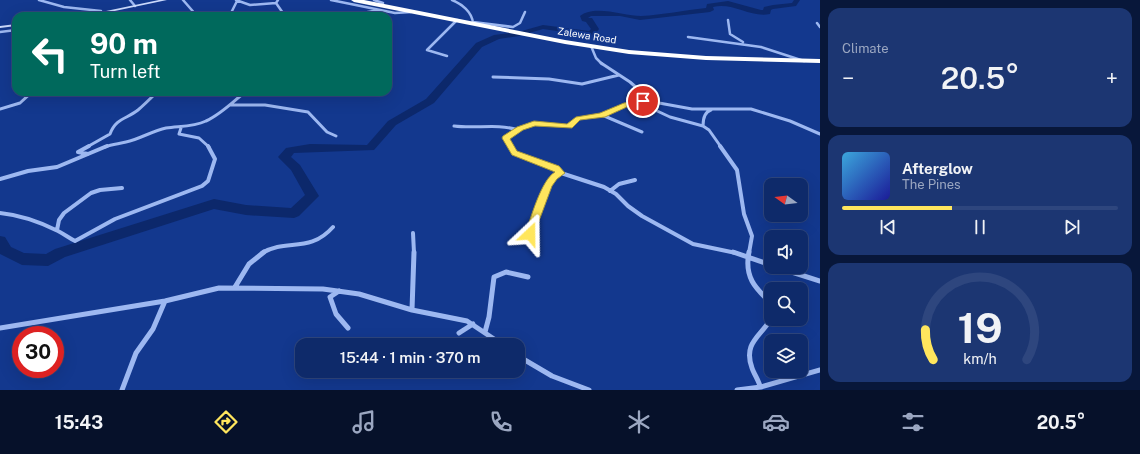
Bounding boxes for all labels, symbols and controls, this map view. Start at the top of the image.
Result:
street label: Zalewa Road [557,24,617,46]
text: 90 m [90,27,158,60]
icon: left [24,28,76,80]
text: Climate [842,41,889,56]
text: 20.5° [941,60,1019,96]
text: Turn left [90,61,160,82]
text: − [842,65,854,91]
text: + [1106,65,1118,91]
pin [626,84,660,118]
icon: arrive [632,90,654,112]
text: Afterglow [902,160,973,177]
text: The Pines [902,177,961,192]
north arrow [764,178,808,222]
map controls [764,178,808,378]
position arrow [509,213,551,255]
icon: previous [877,216,899,238]
icon: pause [969,216,991,238]
icon: next [1061,216,1083,238]
button: sound [764,230,808,274]
button: search [764,282,808,326]
text: 19 [957,303,1003,352]
speed limit sign: 30 [12,326,64,378]
button: layers [764,334,808,378]
text: 15:44 · 1 min · 370 m [340,349,480,366]
text: km/h [963,350,997,367]
icon: directions [212,408,240,436]
icon: music [350,408,378,436]
icon: phone [487,408,515,436]
icon: climate [625,408,653,436]
icon: car [762,408,790,436]
icon: filters [899,408,927,436]
text: 15:43 [55,412,103,433]
text: 20.5° [1037,412,1085,433]

